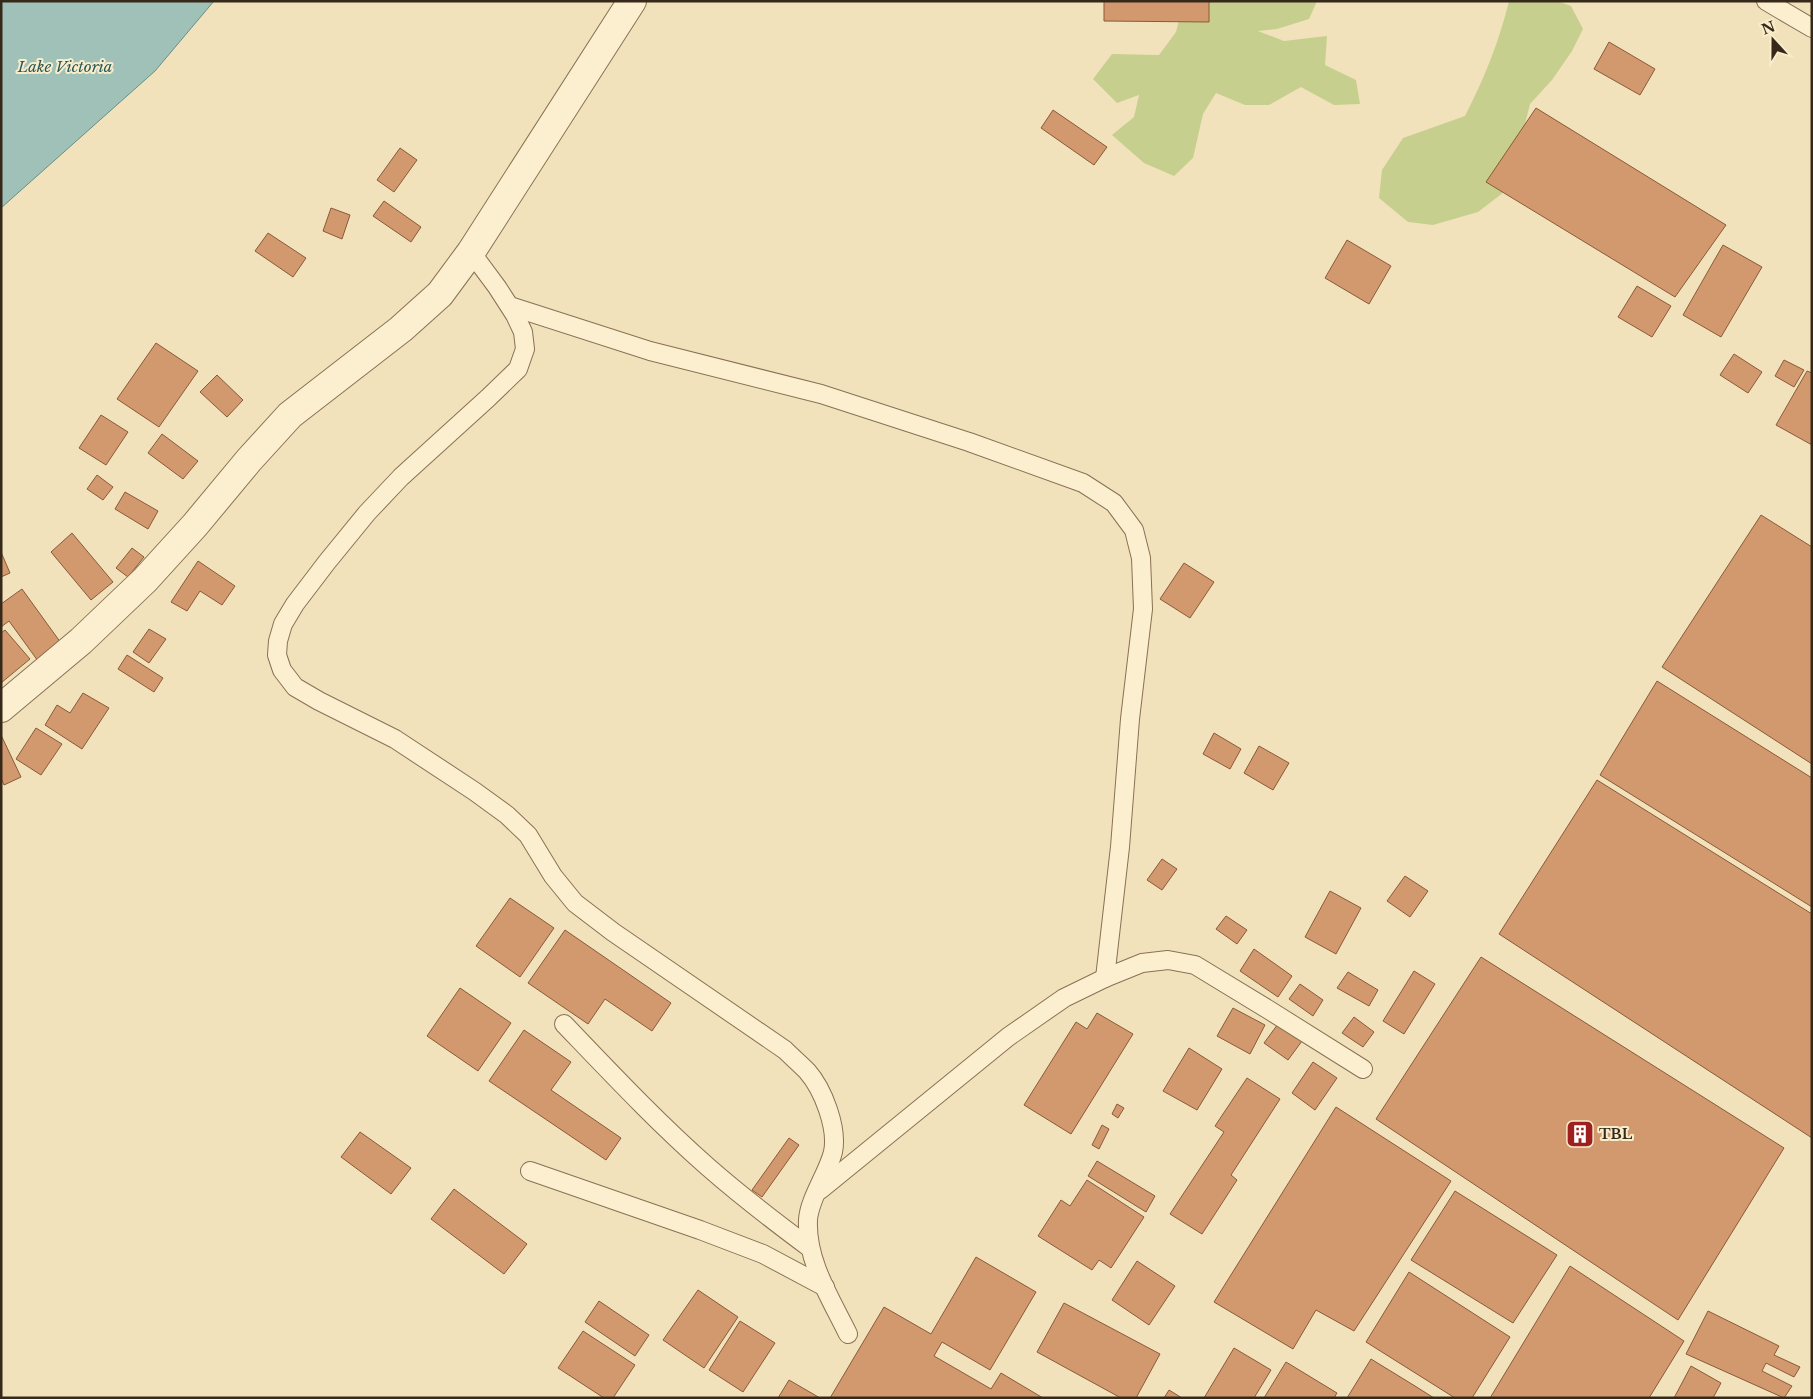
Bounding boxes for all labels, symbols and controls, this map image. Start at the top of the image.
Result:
north arrow [1748,15,1798,65]
text: N [1759,17,1778,39]
water label: Lake Victoria [17,57,112,76]
building icon: TBL [1565,1119,1595,1149]
place label: TBL [1599,1125,1633,1143]

